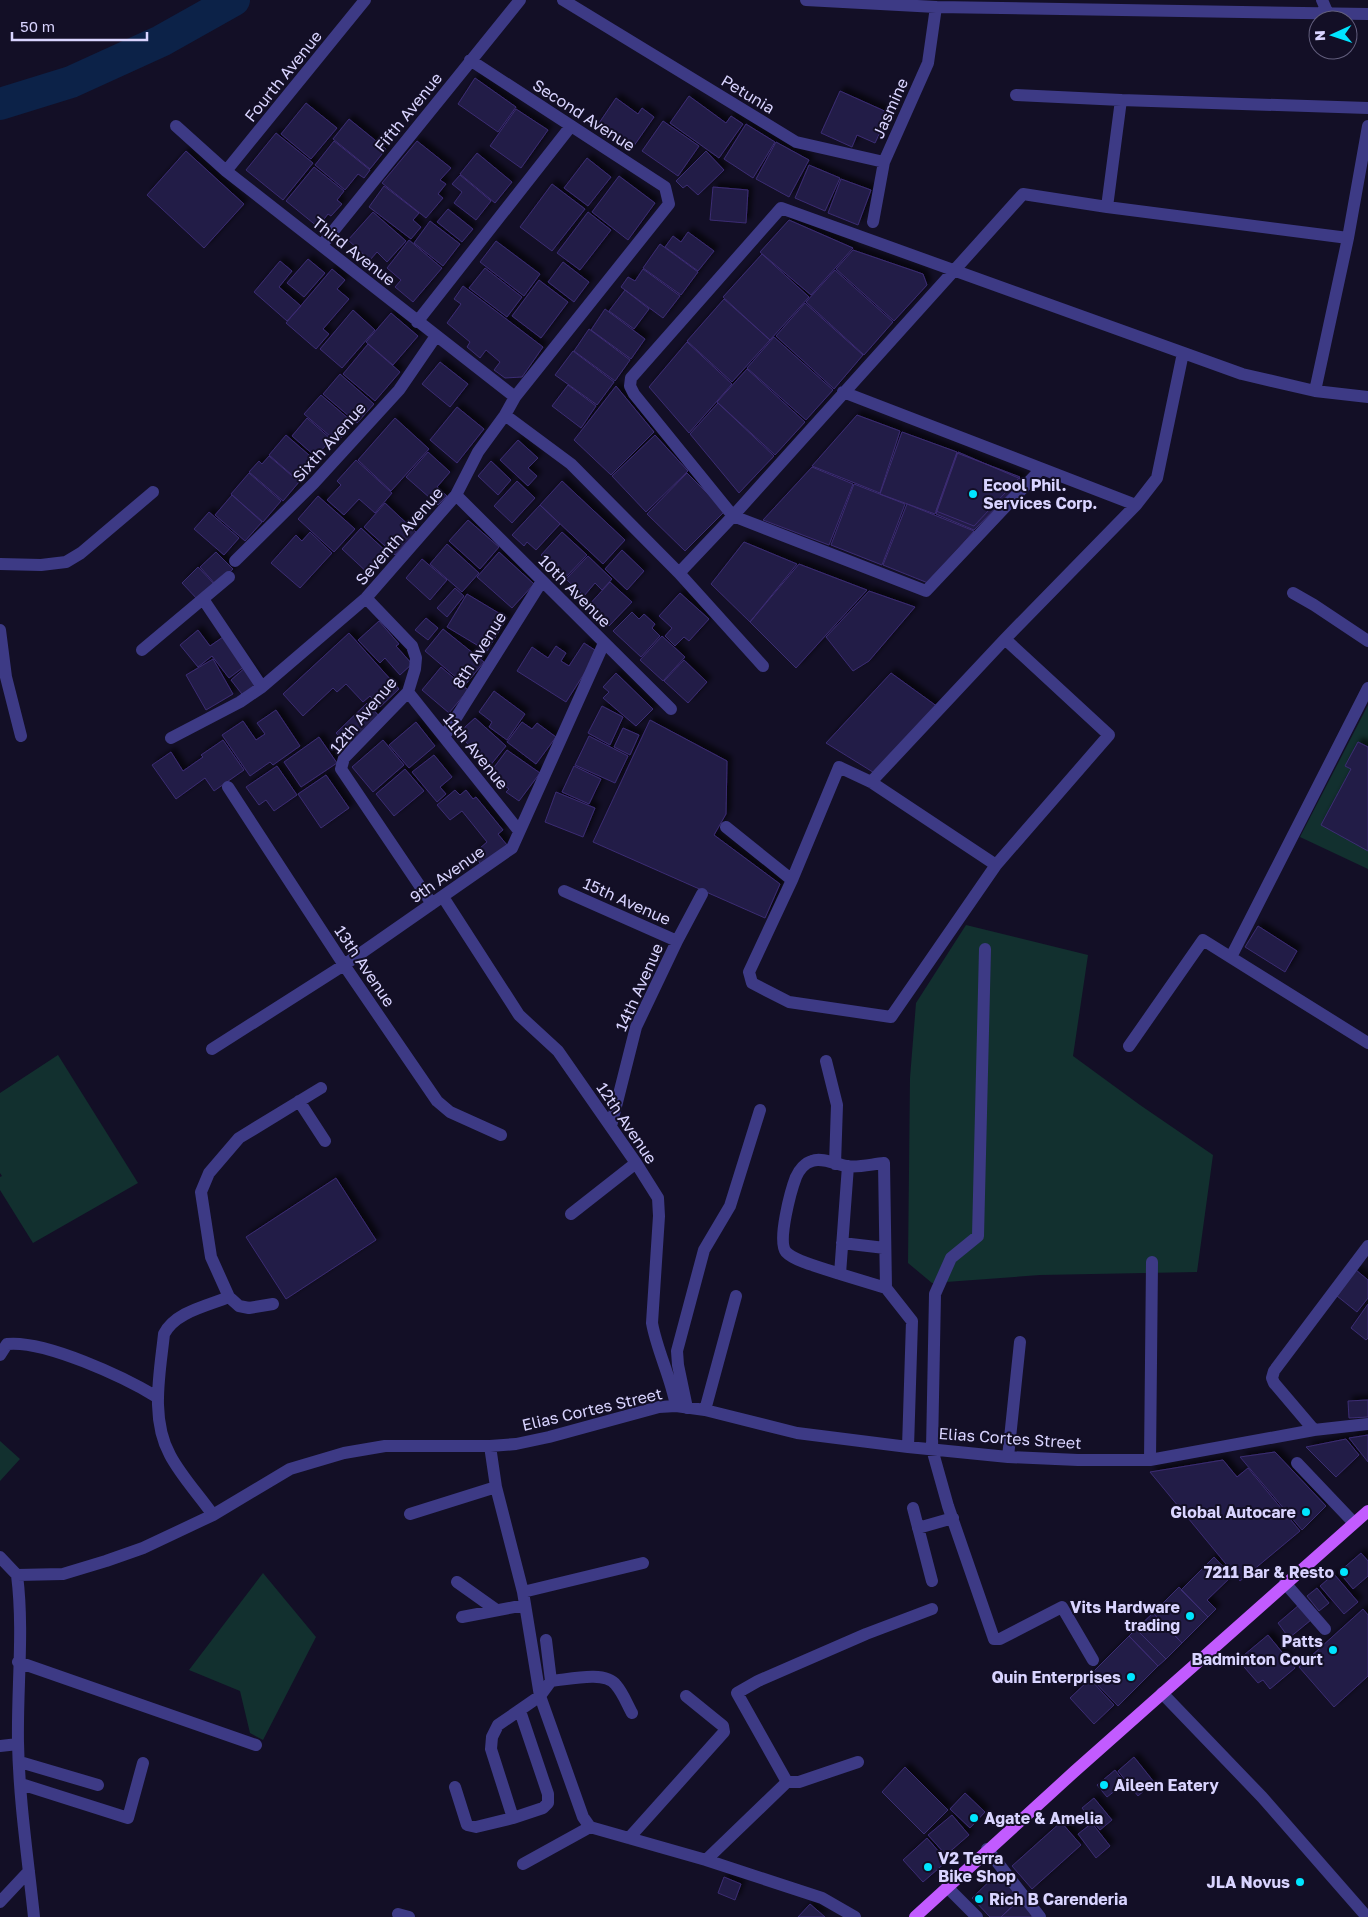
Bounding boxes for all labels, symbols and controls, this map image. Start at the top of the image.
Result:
scale bar [12,10,148,42]
north arrow [1308,10,1358,60]
text: 50 m [20,17,55,35]
street label: Fourth Avenue [240,26,326,126]
text: N [1311,30,1328,41]
street label: Fifth Avenue [370,68,446,156]
street label: Petunia [718,70,778,118]
street label: Second Avenue [529,74,639,156]
street label: Jasmine [868,75,912,141]
street label: Third Avenue [308,212,400,290]
street label: Sixth Avenue [288,398,370,486]
place label: Ecool Phil. Services Corp. [983,475,1097,513]
street label: Seventh Avenue [351,483,447,589]
marker: Ecool Phil. Services Corp. [967,488,979,500]
street label: 10th Avenue [535,551,615,631]
street label: 8th Avenue [448,608,510,692]
street label: 12th Avenue [325,673,401,757]
street label: 11th Avenue [439,709,513,793]
street label: 9th Avenue [406,841,488,907]
street label: 15th Avenue [580,873,674,929]
street label: 13th Avenue [330,922,400,1010]
street label: 14th Avenue [611,940,667,1034]
street label: 12th Avenue [592,1079,662,1167]
street label: Elias Cortes Street [520,1383,664,1435]
street label: Elias Cortes Street [938,1423,1082,1453]
place label: Global Autocare [1170,1502,1296,1522]
marker: Global Autocare [1300,1506,1312,1518]
place label: 7211 Bar & Resto [1204,1562,1334,1582]
marker: 7211 Bar & Resto [1338,1566,1350,1578]
place label: Vits Hardware trading [1070,1597,1180,1635]
marker: Vits Hardware trading [1184,1610,1196,1622]
place label: Patts Badminton Court [1191,1631,1323,1669]
marker: Patts Badminton Court [1327,1644,1339,1656]
place label: Quin Enterprises [992,1667,1121,1687]
marker: Quin Enterprises [1125,1671,1137,1683]
place label: Aileen Eatery [1114,1775,1219,1795]
marker: Aileen Eatery [1098,1779,1110,1791]
place label: Agate & Amelia [984,1808,1103,1828]
marker: Agate & Amelia [968,1812,980,1824]
place label: V2 Terra Bike Shop [938,1848,1016,1886]
marker: V2 Terra Bike Shop [922,1861,934,1873]
place label: JLA Novus [1207,1872,1290,1892]
marker: JLA Novus [1294,1876,1306,1888]
place label: Rich B Carenderia [989,1889,1128,1909]
marker: Rich B Carenderia [973,1893,985,1905]

